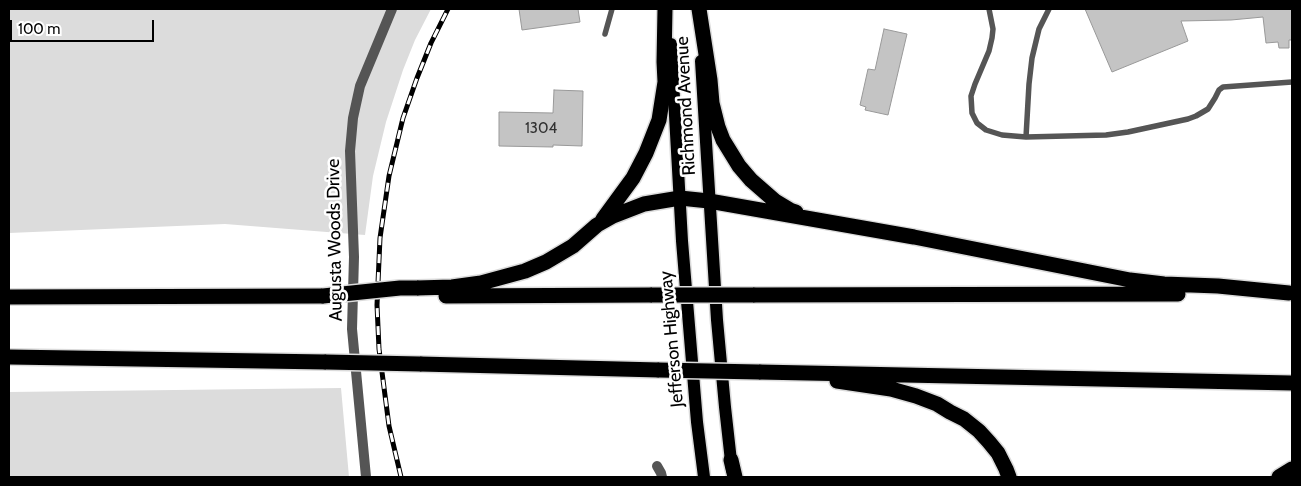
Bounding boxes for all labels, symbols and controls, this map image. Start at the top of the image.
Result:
scale bar [12,10,156,42]
text: 100 m [18,20,60,38]
street label: Richmond Avenue [672,36,700,176]
house number: 1304 [525,120,557,138]
street label: Augusta Woods Drive [323,158,347,322]
street label: Jefferson Highway [655,270,689,408]

